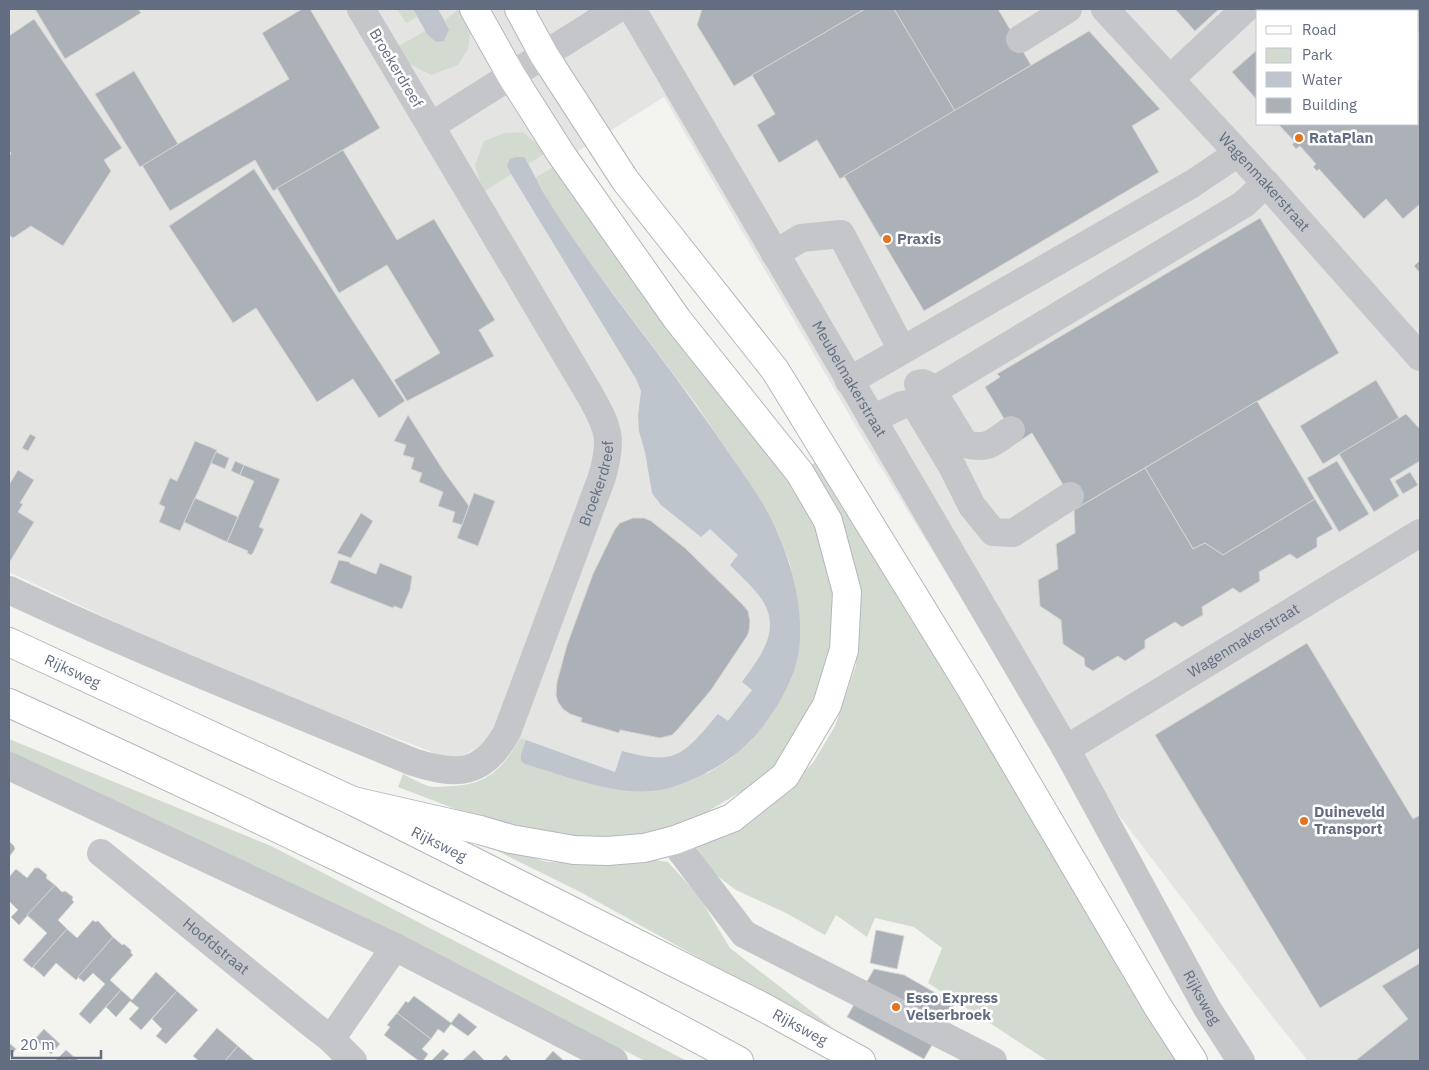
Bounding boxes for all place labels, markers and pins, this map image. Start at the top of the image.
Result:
place label: RataPlan [1309,128,1374,147]
marker: RataPlan [1293,132,1305,144]
place label: Praxis [897,229,942,248]
marker: Praxis [881,233,893,245]
place label: Duineveld Transport [1314,802,1385,838]
marker: Duineveld Transport [1298,815,1310,827]
place label: Esso Express Velserbroek [906,988,999,1024]
marker: Esso Express Velserbroek [890,1001,902,1013]

